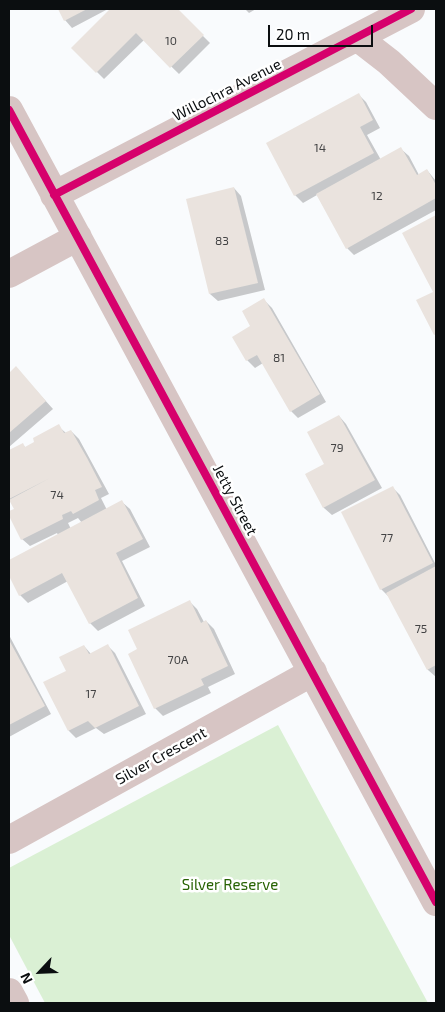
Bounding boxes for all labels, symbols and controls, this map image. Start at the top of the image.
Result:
scale bar [270,15,375,47]
text: 20 m [276,25,310,43]
house number: 10 [165,34,177,48]
street label: Willochra Avenue [170,55,284,125]
house number: 14 [314,141,326,155]
house number: 12 [371,189,383,203]
house number: 83 [215,234,229,248]
house number: 81 [273,351,285,365]
house number: 79 [330,441,344,455]
street label: Jetty Street [209,462,261,538]
house number: 74 [50,488,64,502]
house number: 77 [381,531,393,545]
house number: 75 [415,622,427,636]
house number: 70A [168,653,188,667]
house number: 17 [86,687,96,701]
street label: Silver Crescent [112,724,210,788]
park label: Silver Reserve [182,876,278,894]
north arrow [15,947,65,997]
text: N [16,970,36,987]

